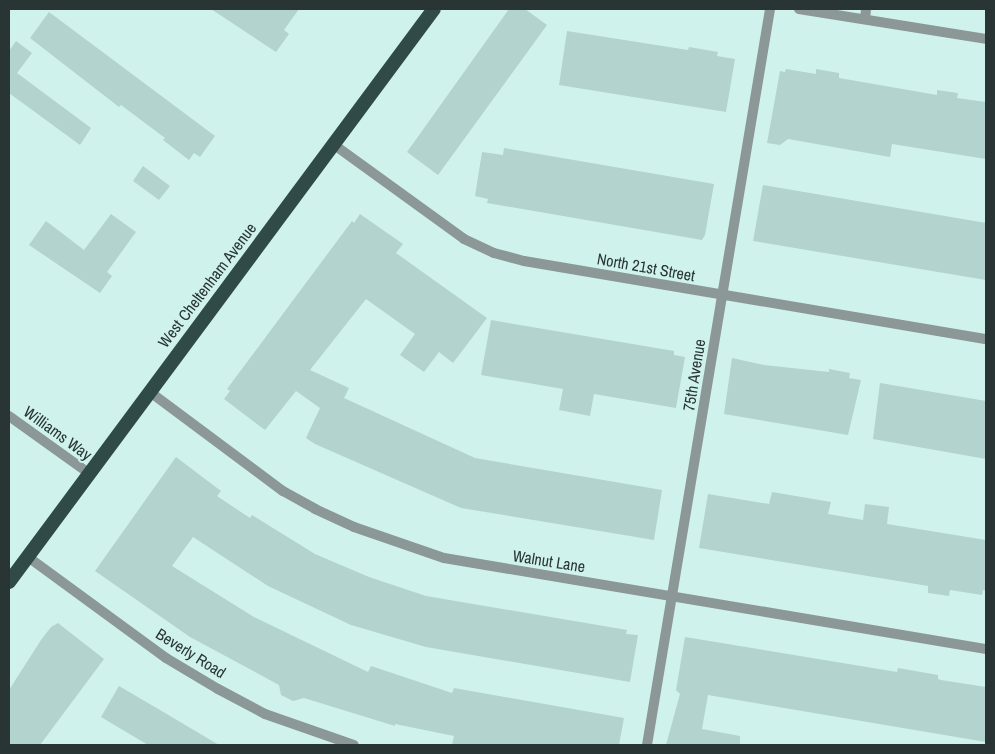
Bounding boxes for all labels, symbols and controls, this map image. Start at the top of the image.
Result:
street label: West Cheltenham Avenue [154,219,260,351]
street label: North 21st Street [595,249,697,285]
street label: 75th Avenue [679,337,709,413]
street label: Williams Way [20,402,96,464]
street label: Walnut Lane [511,546,587,576]
street label: Beverly Road [153,624,229,682]

